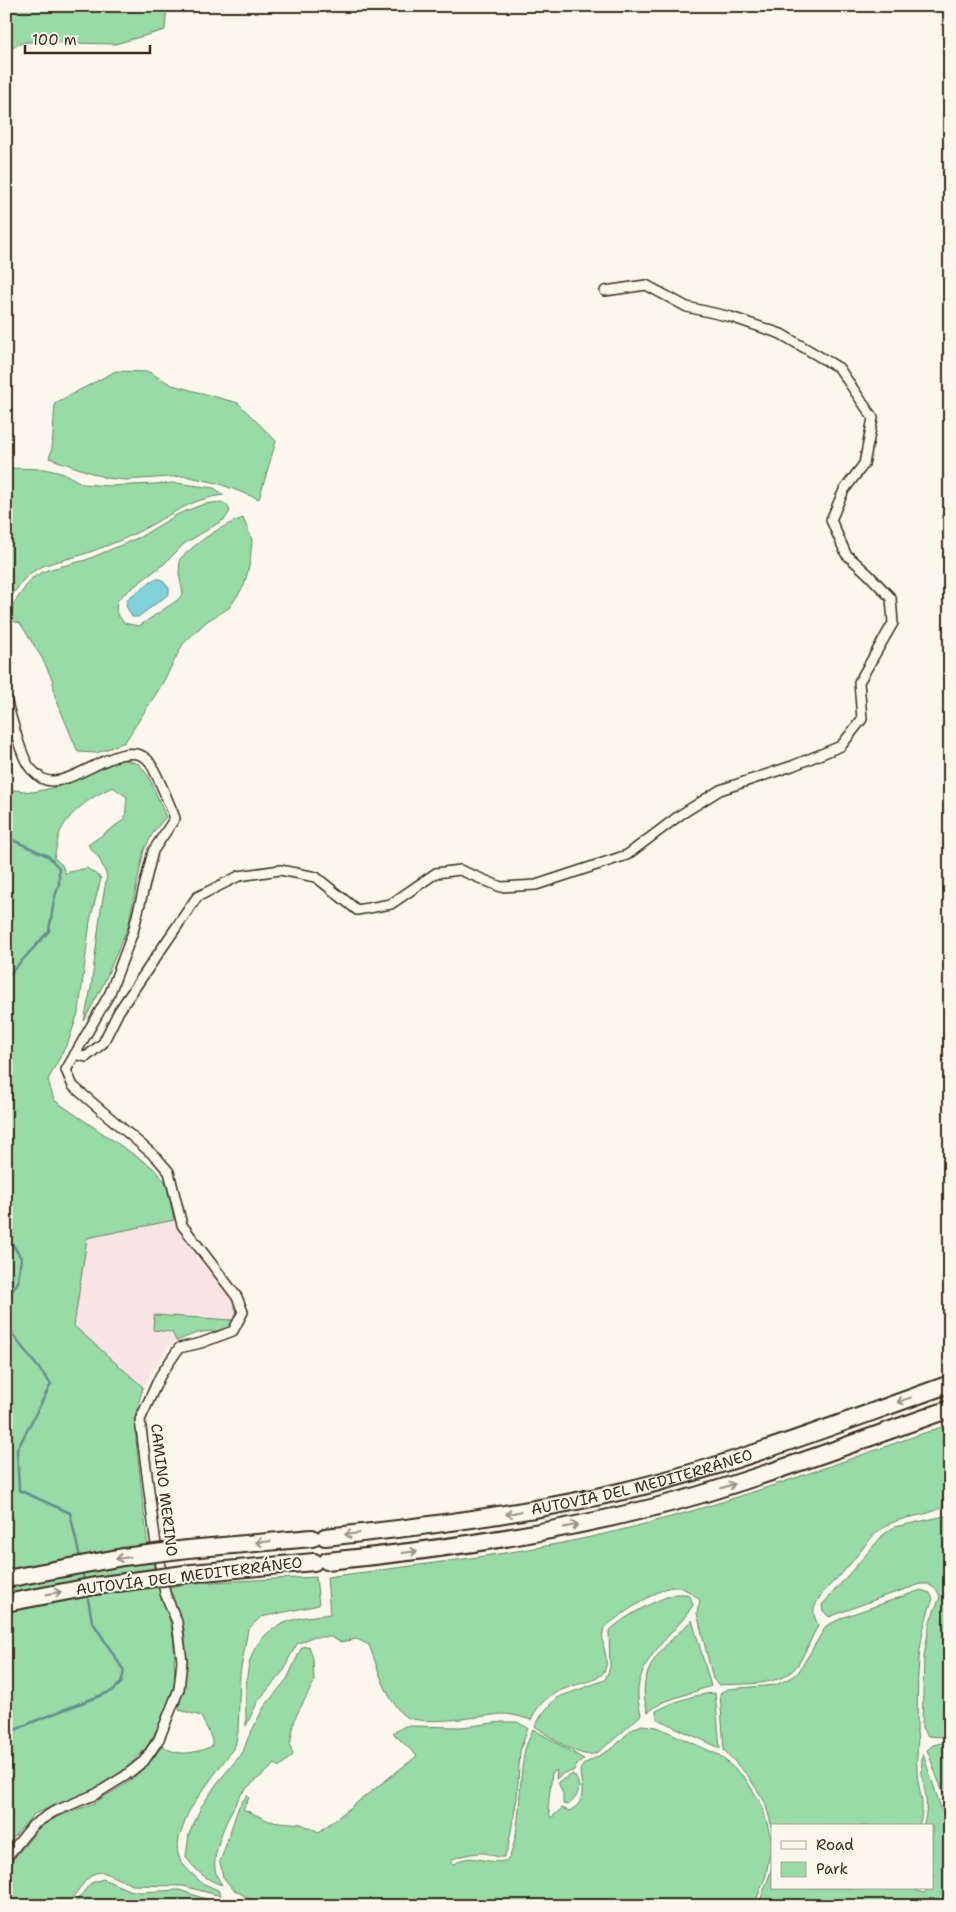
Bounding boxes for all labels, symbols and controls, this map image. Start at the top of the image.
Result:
scale bar [25,22,150,54]
text: 100 m [32,30,77,50]
one-way arrow [897,1396,912,1405]
street label: CAMINO MERINO [146,1422,182,1558]
street label: AUTOVÍA DEL MEDITERRÁNEO [529,1445,755,1520]
one-way arrow [720,1480,736,1490]
one-way arrow [505,1508,521,1518]
one-way arrow [562,1521,578,1530]
one-way arrow [344,1529,360,1539]
one-way arrow [256,1537,272,1547]
one-way arrow [402,1547,418,1557]
street label: AUTOVÍA DEL MEDITERRÁNEO [75,1551,303,1600]
one-way arrow [115,1553,131,1563]
one-way arrow [46,1588,62,1598]
legend [771,1824,934,1890]
text: Road [816,1835,854,1855]
text: Park [816,1859,848,1879]

